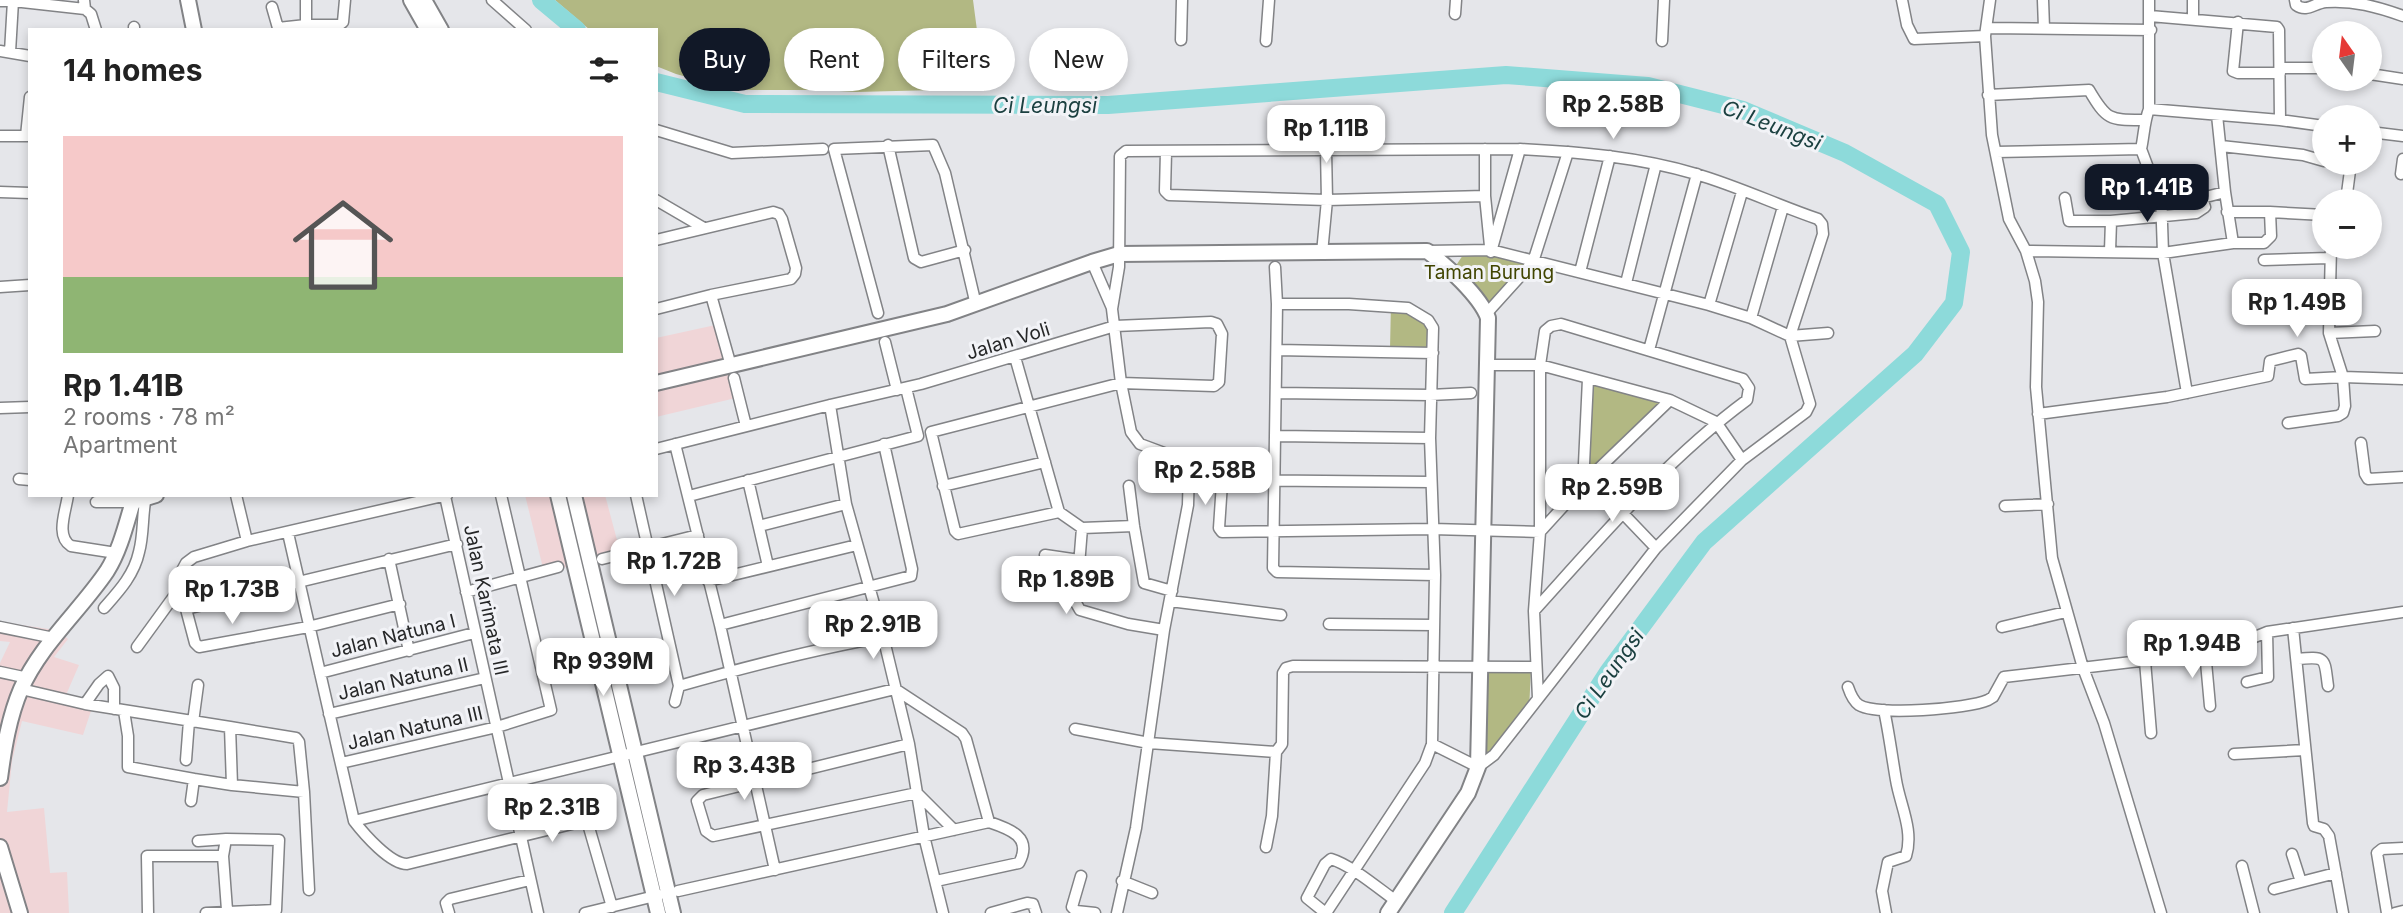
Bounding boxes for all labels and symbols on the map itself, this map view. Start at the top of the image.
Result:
north arrow [2312,21,2382,91]
pin: Rp 2.58B [1541,82,1685,141]
water label: Ci Leungsi [993,93,1098,118]
water label: Ci Leungsi [1719,95,1826,156]
pin: Rp 1.11B [1254,106,1398,165]
pin: Rp 1.41B [2075,164,2219,224]
park label: Taman Burung [1424,261,1554,284]
pin: Rp 1.49B [2225,280,2369,339]
street label: Jalan Voli [963,317,1053,365]
pin: Rp 2.58B [1133,448,1277,507]
pin: Rp 2.59B [1540,464,1684,524]
street label: Jalan Karimata III [459,522,513,678]
pin: Rp 1.72B [602,538,746,598]
pin: Rp 1.89B [994,556,1138,616]
pin: Rp 1.73B [160,566,304,626]
pin: Rp 2.91B [801,602,945,661]
street label: Jalan Natuna I [328,609,458,663]
pin: Rp 1.94B [2120,620,2264,680]
water label: Ci Leungsi [1569,623,1650,724]
pin: Rp 939M [538,638,668,698]
street label: Jalan Natuna II [336,653,470,705]
street label: Jalan Natuna III [345,701,485,755]
pin: Rp 3.43B [672,742,816,802]
pin: Rp 2.31B [480,784,624,844]

